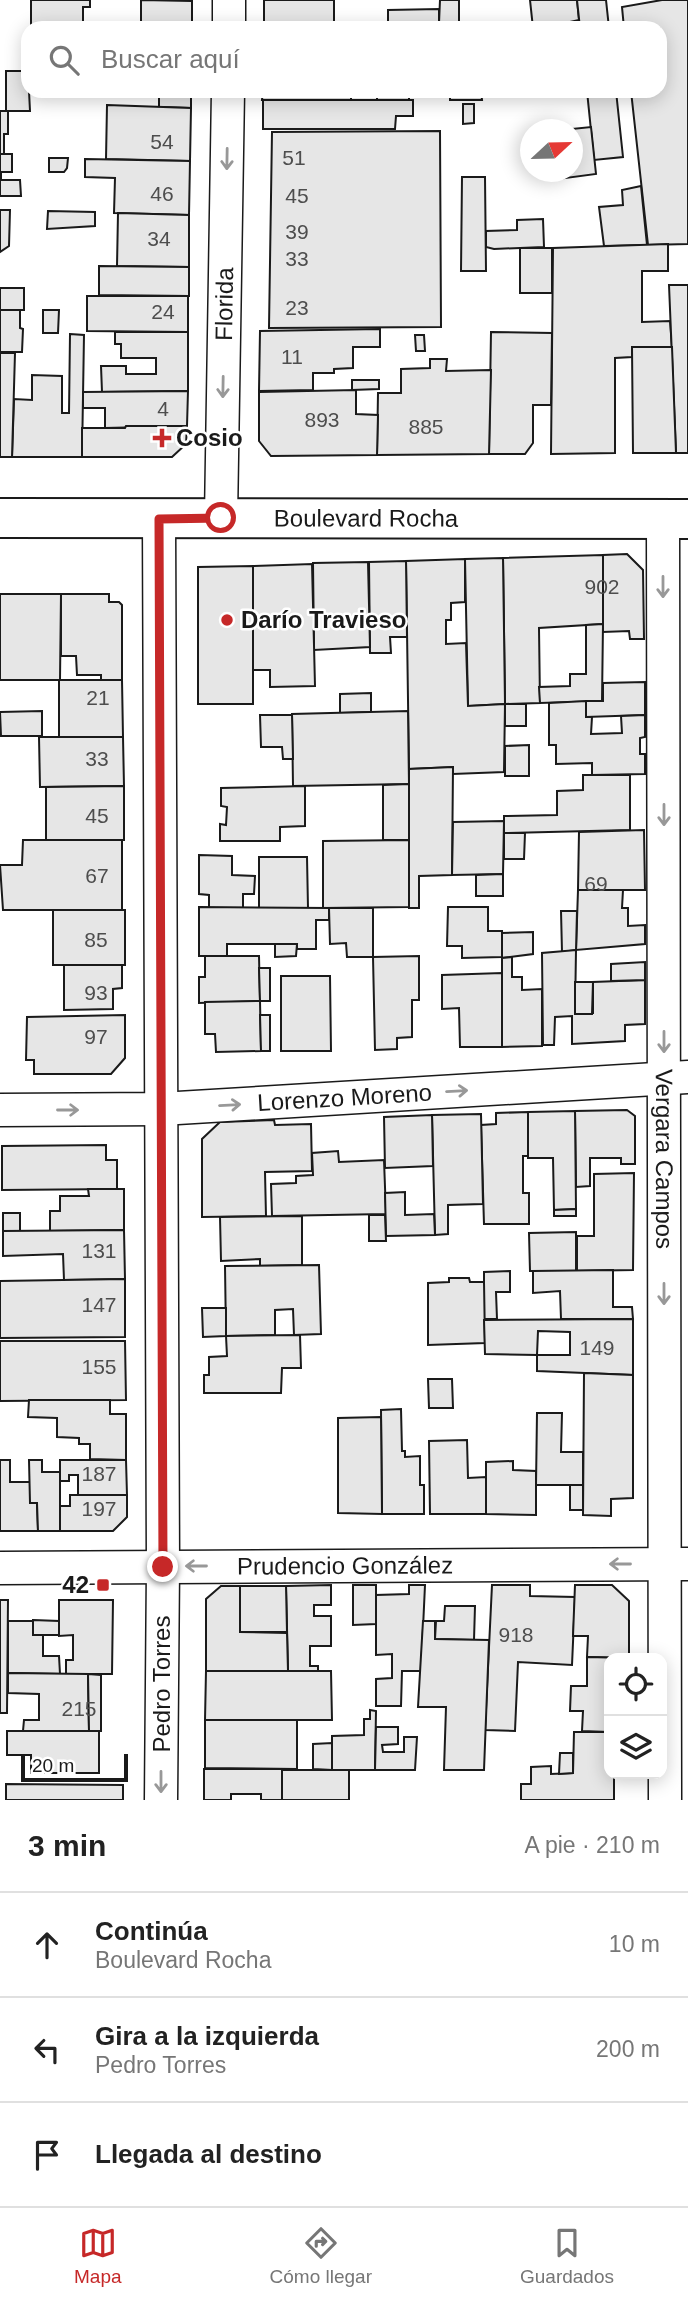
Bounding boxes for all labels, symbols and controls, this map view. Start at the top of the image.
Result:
search box [21,21,667,98]
icon: search [45,41,83,79]
text: Buscar aquí [101,44,240,74]
north arrow [520,119,583,182]
house number: 54 [150,130,174,153]
house number: 51 [282,146,306,169]
one-way arrow [220,147,233,170]
house number: 46 [150,182,174,205]
house number: 45 [285,184,309,207]
house number: 39 [285,220,309,243]
house number: 34 [147,227,171,250]
house number: 33 [285,247,309,270]
street label: Florida [210,266,238,341]
house number: 23 [285,296,309,319]
house number: 24 [151,300,175,323]
house number: 11 [281,345,303,368]
one-way arrow [216,375,230,398]
house number: 4 [157,397,169,420]
house number: 893 [304,408,340,431]
house number: 885 [408,415,444,438]
place label: Cosio [176,424,243,451]
marker: Cosio [154,430,170,446]
route start [205,502,236,533]
street label: Boulevard Rocha [274,504,459,532]
house number: 902 [584,575,620,598]
one-way arrow [656,576,670,599]
place label: Darío Travieso [241,606,406,633]
marker: Darío Travieso [219,612,235,628]
house number: 21 [86,686,110,709]
house number: 33 [85,747,109,770]
one-way arrow [657,803,671,826]
house number: 45 [85,804,109,827]
house number: 67 [85,864,109,887]
house number: 69 [584,872,608,895]
house number: 85 [84,928,108,951]
house number: 93 [84,981,108,1004]
house number: 97 [84,1025,108,1048]
one-way arrow [657,1031,671,1054]
street label: Vergara Campos [651,1069,678,1249]
street label: Lorenzo Moreno [257,1079,433,1116]
one-way arrow [445,1085,468,1098]
one-way arrow [218,1098,240,1111]
one-way arrow [56,1103,79,1116]
house number: 131 [81,1239,117,1262]
one-way arrow [657,1283,671,1306]
house number: 147 [81,1293,117,1316]
house number: 149 [579,1336,615,1359]
house number: 155 [81,1355,117,1378]
house number: 187 [81,1462,117,1485]
house number: 197 [81,1497,117,1520]
route end [147,1551,178,1582]
street label: Prudencio González [237,1551,453,1580]
one-way arrow [609,1557,632,1571]
one-way arrow [185,1559,208,1573]
place label: 42 [62,1571,89,1598]
marker: 42 [95,1577,111,1593]
street label: Pedro Torres [148,1616,175,1752]
house number: 918 [498,1623,534,1646]
map controls [604,1653,667,1779]
button: locate [604,1653,667,1716]
house number: 215 [61,1697,97,1720]
button: layers [604,1716,667,1779]
scale bar [21,1751,128,1783]
text: 20 m [32,1755,74,1776]
one-way arrow [154,1770,168,1793]
text: 3 min [28,1829,106,1862]
text: A pie · 210 m [524,1832,660,1858]
text: Continúa [95,1916,208,1946]
icon: ahead [28,1926,66,1964]
text: 10 m [609,1931,660,1957]
text: Boulevard Rocha [95,1947,271,1973]
text: Gira a la izquierda [95,2021,319,2051]
icon: left [28,2031,66,2069]
text: 200 m [596,2036,660,2062]
text: Pedro Torres [95,2052,226,2078]
icon: arrive [28,2136,66,2174]
text: Llegada al destino [95,2139,322,2169]
tab: Mapa [74,2224,122,2288]
tab: Cómo llegar [270,2224,372,2288]
tab: Guardados [520,2224,614,2288]

